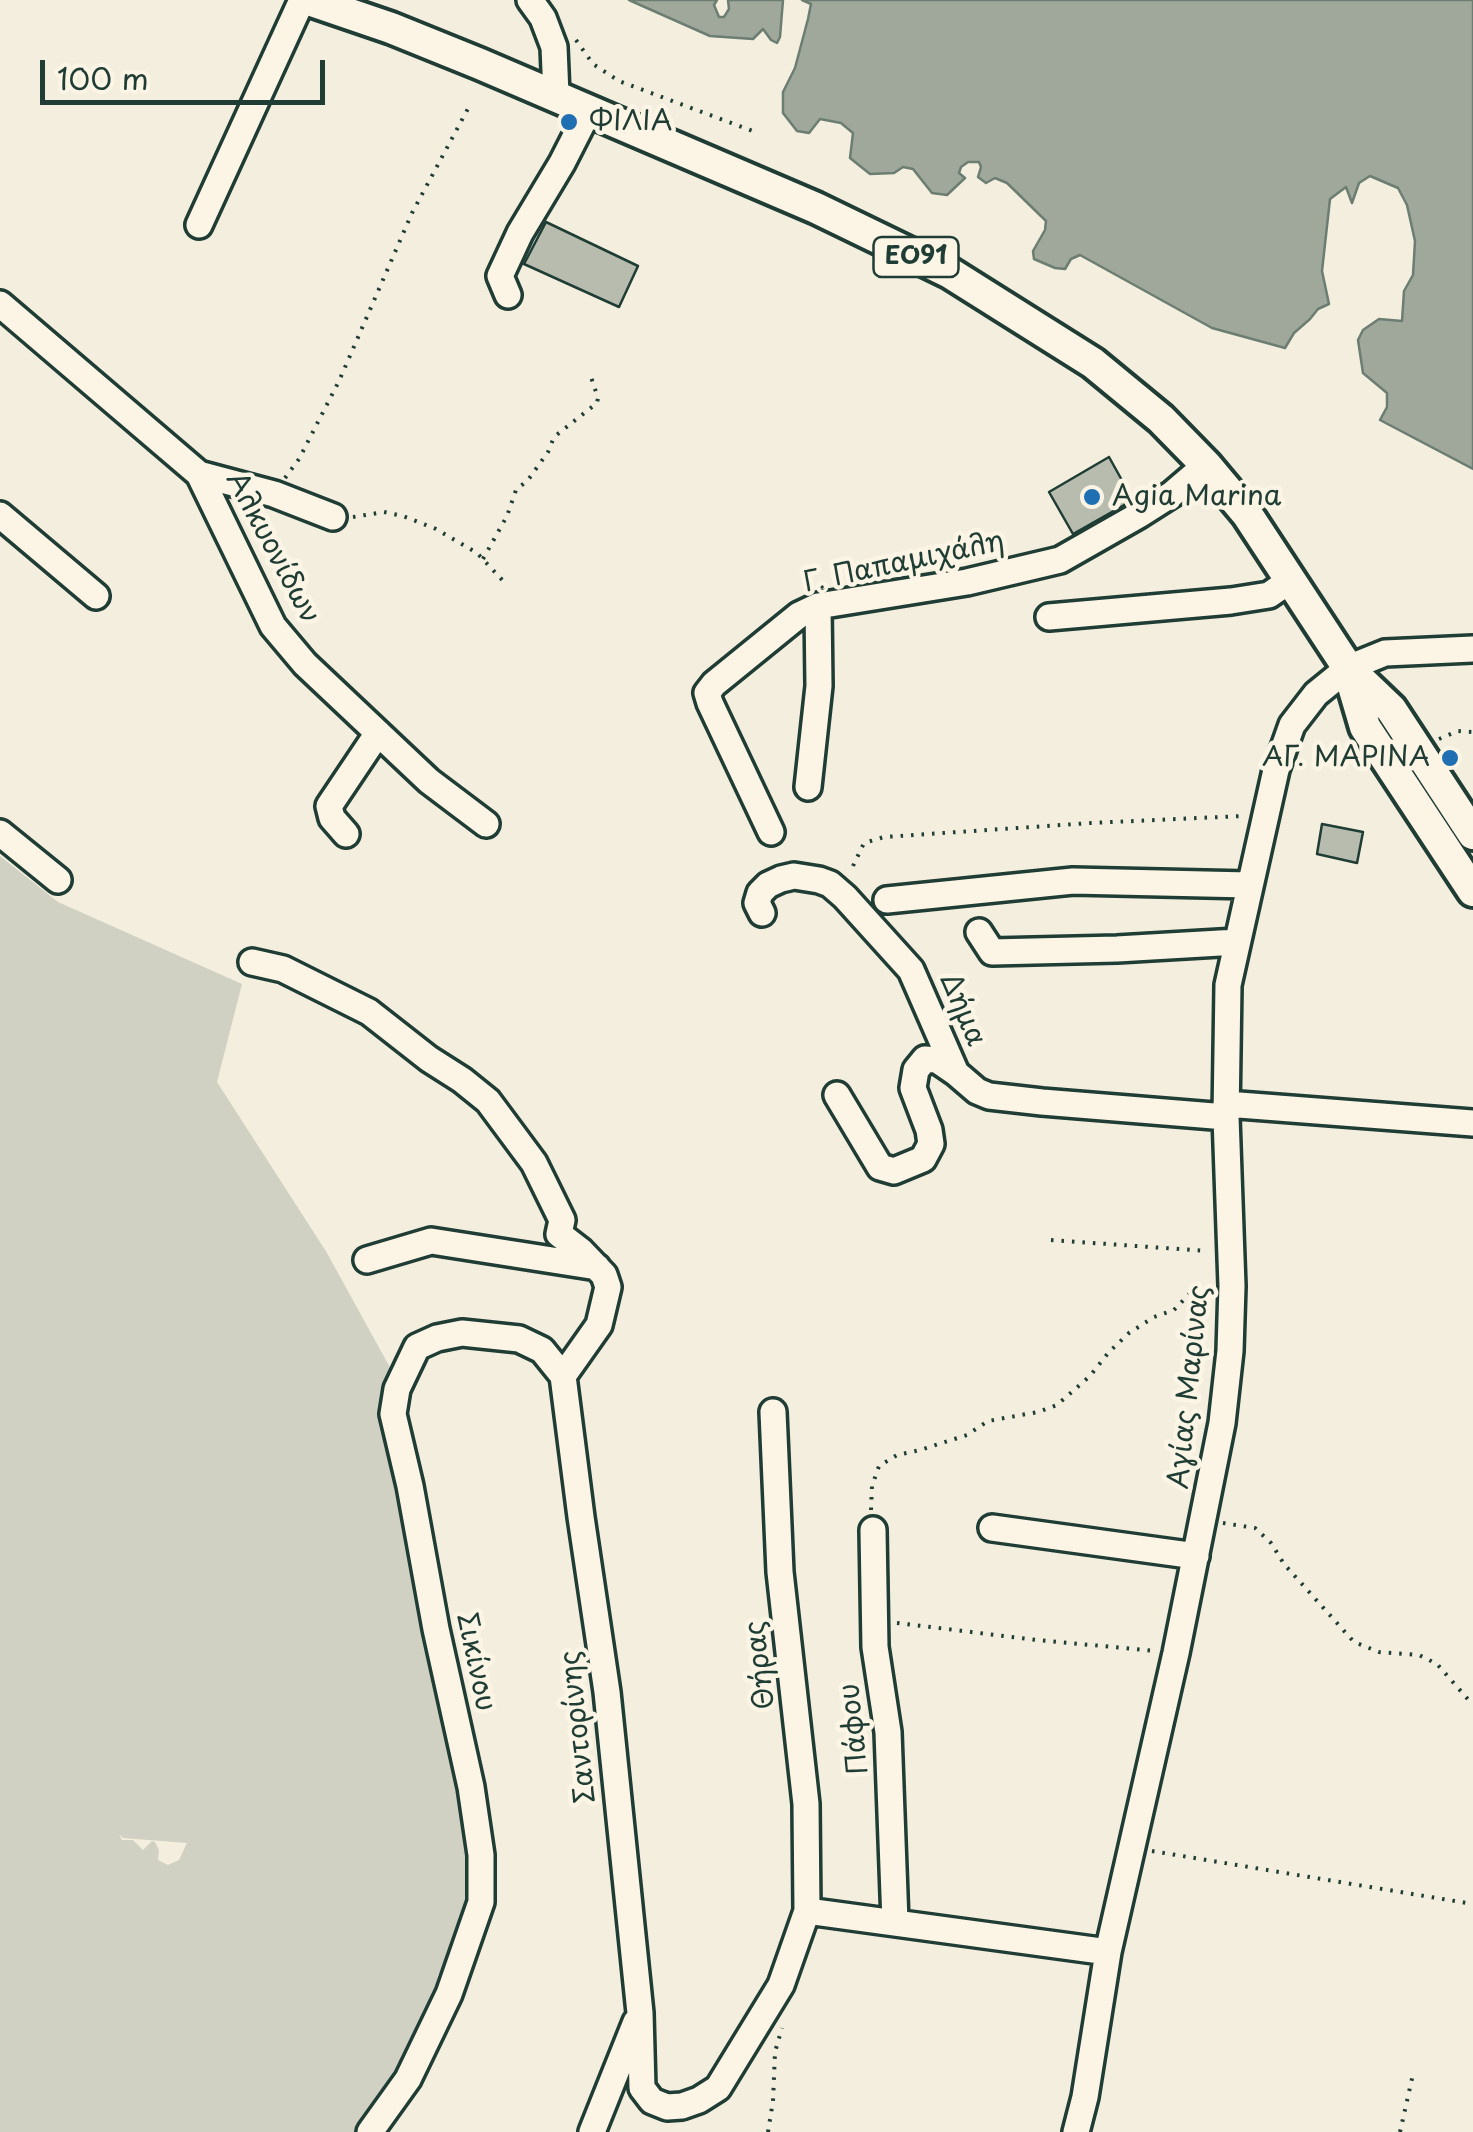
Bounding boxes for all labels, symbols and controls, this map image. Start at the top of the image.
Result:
scale bar [45,40,330,102]
text: 100 m [57,55,149,100]
place label: ΦΙΛΙΑ [589,105,672,139]
marker: ΦΙΛΙΑ [558,111,580,133]
road number: ΕΟ91 [874,237,958,277]
street label: Αλκυονίδων [218,467,326,629]
place label: Agia Marina [1112,480,1281,514]
marker: Agia Marina [1081,486,1103,508]
street label: Γ. Παπαμιχάλη [801,525,1007,601]
place label: ΑΓ. ΜΑΡΙΝΑ [1262,741,1430,775]
marker: ΑΓ. ΜΑΡΙΝΑ [1439,747,1461,769]
street label: Δήμα [932,968,992,1052]
street label: Αγίας Μαρίνας [1163,1283,1217,1491]
street label: Σικίνου [448,1610,502,1714]
street label: Θήρας [739,1619,783,1711]
street label: Σαντορίνης [554,1649,604,1805]
street label: Πάφου [834,1682,876,1776]

